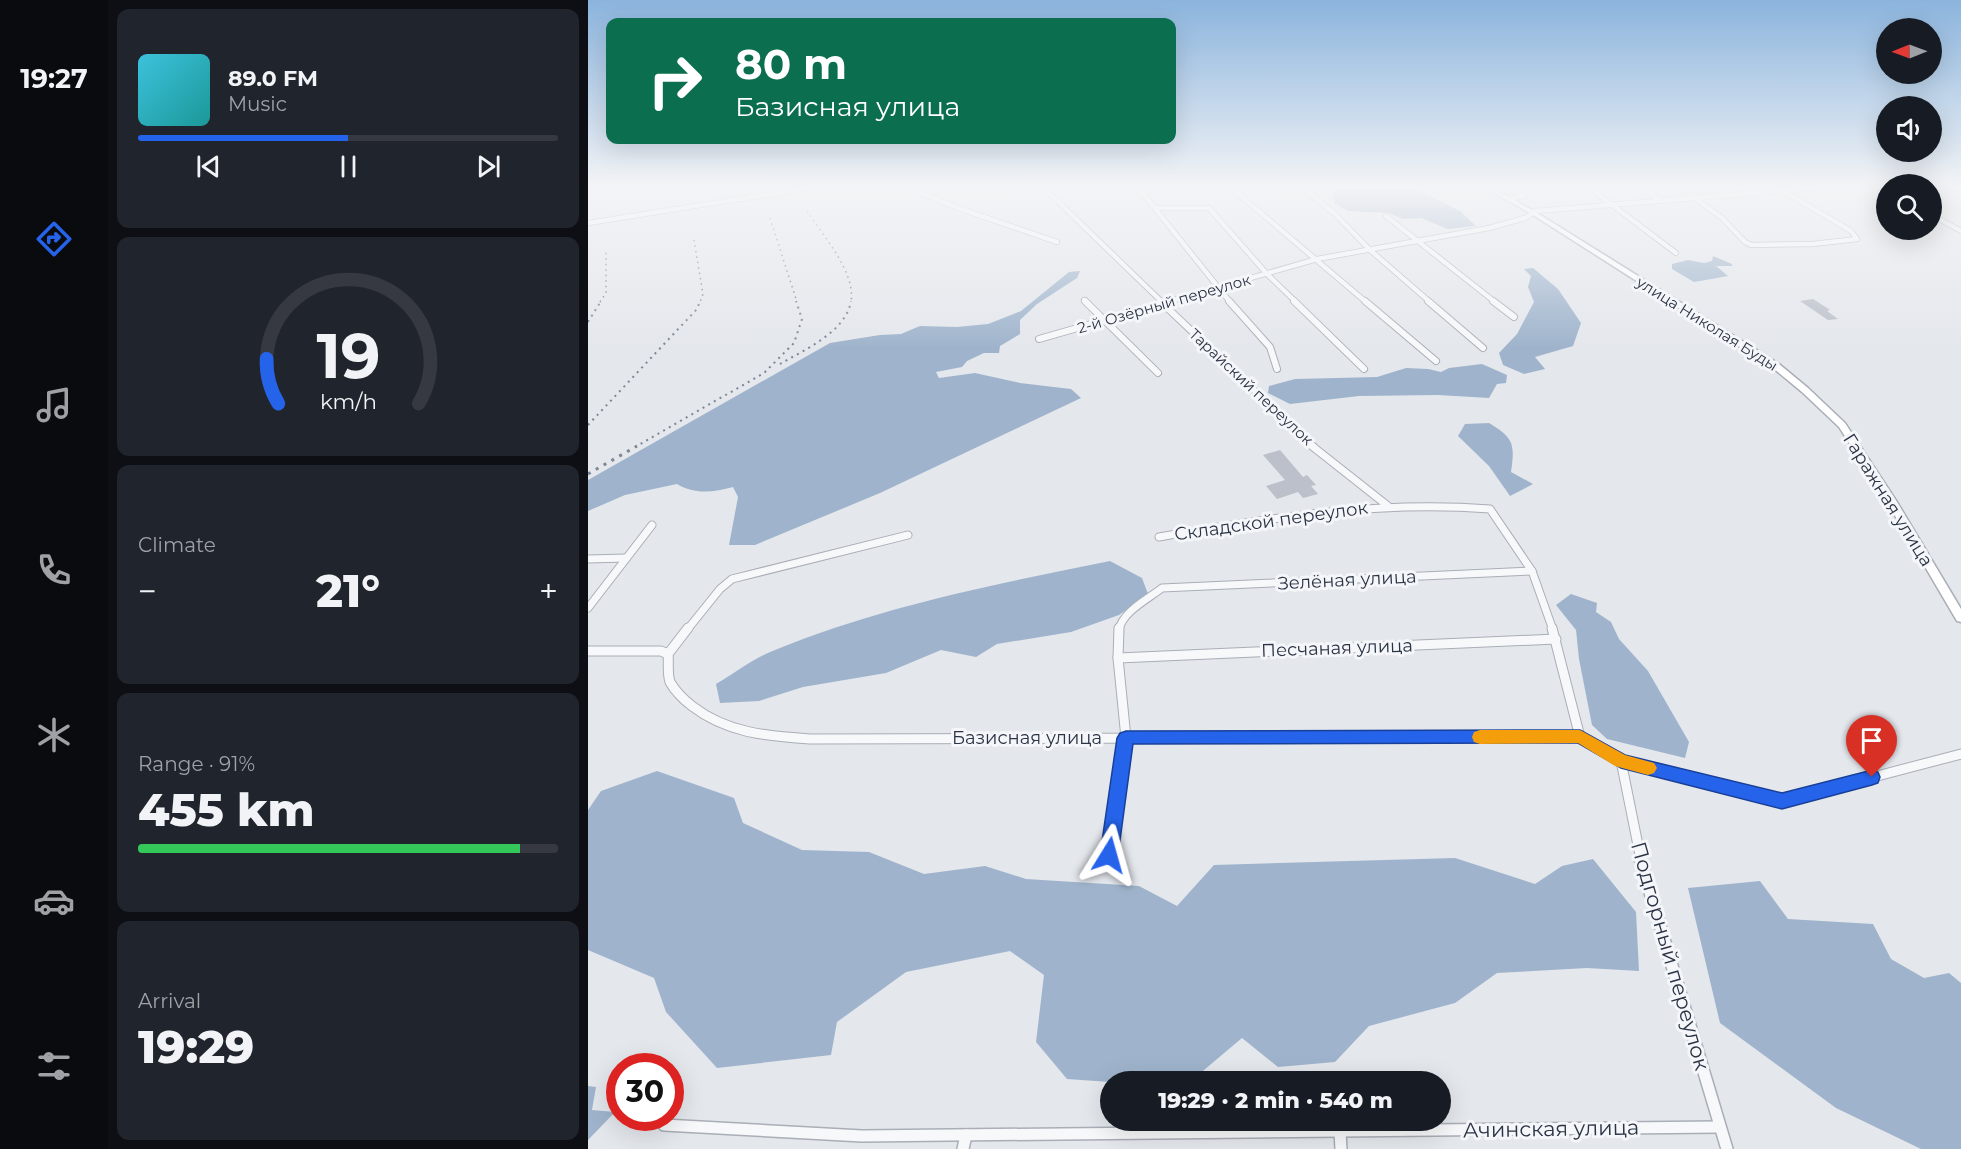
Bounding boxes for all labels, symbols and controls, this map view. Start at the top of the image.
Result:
north arrow [1876,18,1942,84]
map controls [1876,18,1942,240]
text: 80 m [735,38,847,90]
icon: right [636,42,714,120]
text: 19:27 [20,62,88,95]
text: 89.0 FM [228,65,318,92]
text: Базисная улица [735,90,960,123]
text: Music [228,92,287,116]
button: sound [1876,96,1942,162]
icon: previous [192,150,225,183]
icon: pause [332,150,365,183]
icon: next [472,150,505,183]
button: search [1876,174,1942,240]
icon: directions [33,218,75,260]
street label: 2-й Озёрный переулок [1075,270,1253,337]
street label: улица Николая Буды [1632,272,1781,375]
text: 19 [316,318,380,394]
street label: Тарайский переулок [1185,324,1318,449]
icon: music [33,384,75,426]
text: km/h [319,388,377,414]
street label: Гаражная улица [1838,430,1938,570]
street label: Складской переулок [1173,496,1370,545]
text: Climate [138,533,216,557]
icon: phone [33,549,75,591]
text: 21° [316,563,380,618]
street label: Зелёная улица [1277,565,1417,595]
text: − [138,571,157,611]
text: + [539,571,558,611]
street label: Песчаная улица [1261,634,1413,662]
icon: climate [33,714,75,756]
pin [1846,715,1897,777]
icon: arrive [1855,724,1888,757]
street label: Базисная улица [952,727,1102,749]
text: Range · 91% [138,752,255,776]
text: 455 km [138,782,314,837]
position arrow [1077,823,1141,887]
street label: Подгорный переулок [1626,839,1715,1073]
icon: car [33,880,75,922]
text: Arrival [138,989,201,1013]
text: 19:29 [138,1019,254,1074]
icon: filters [33,1045,75,1087]
speed limit sign: 30 [606,1053,684,1131]
text: 19:29 · 2 min · 540 m [1158,1087,1393,1114]
street label: Ачинская улица [1463,1114,1639,1143]

